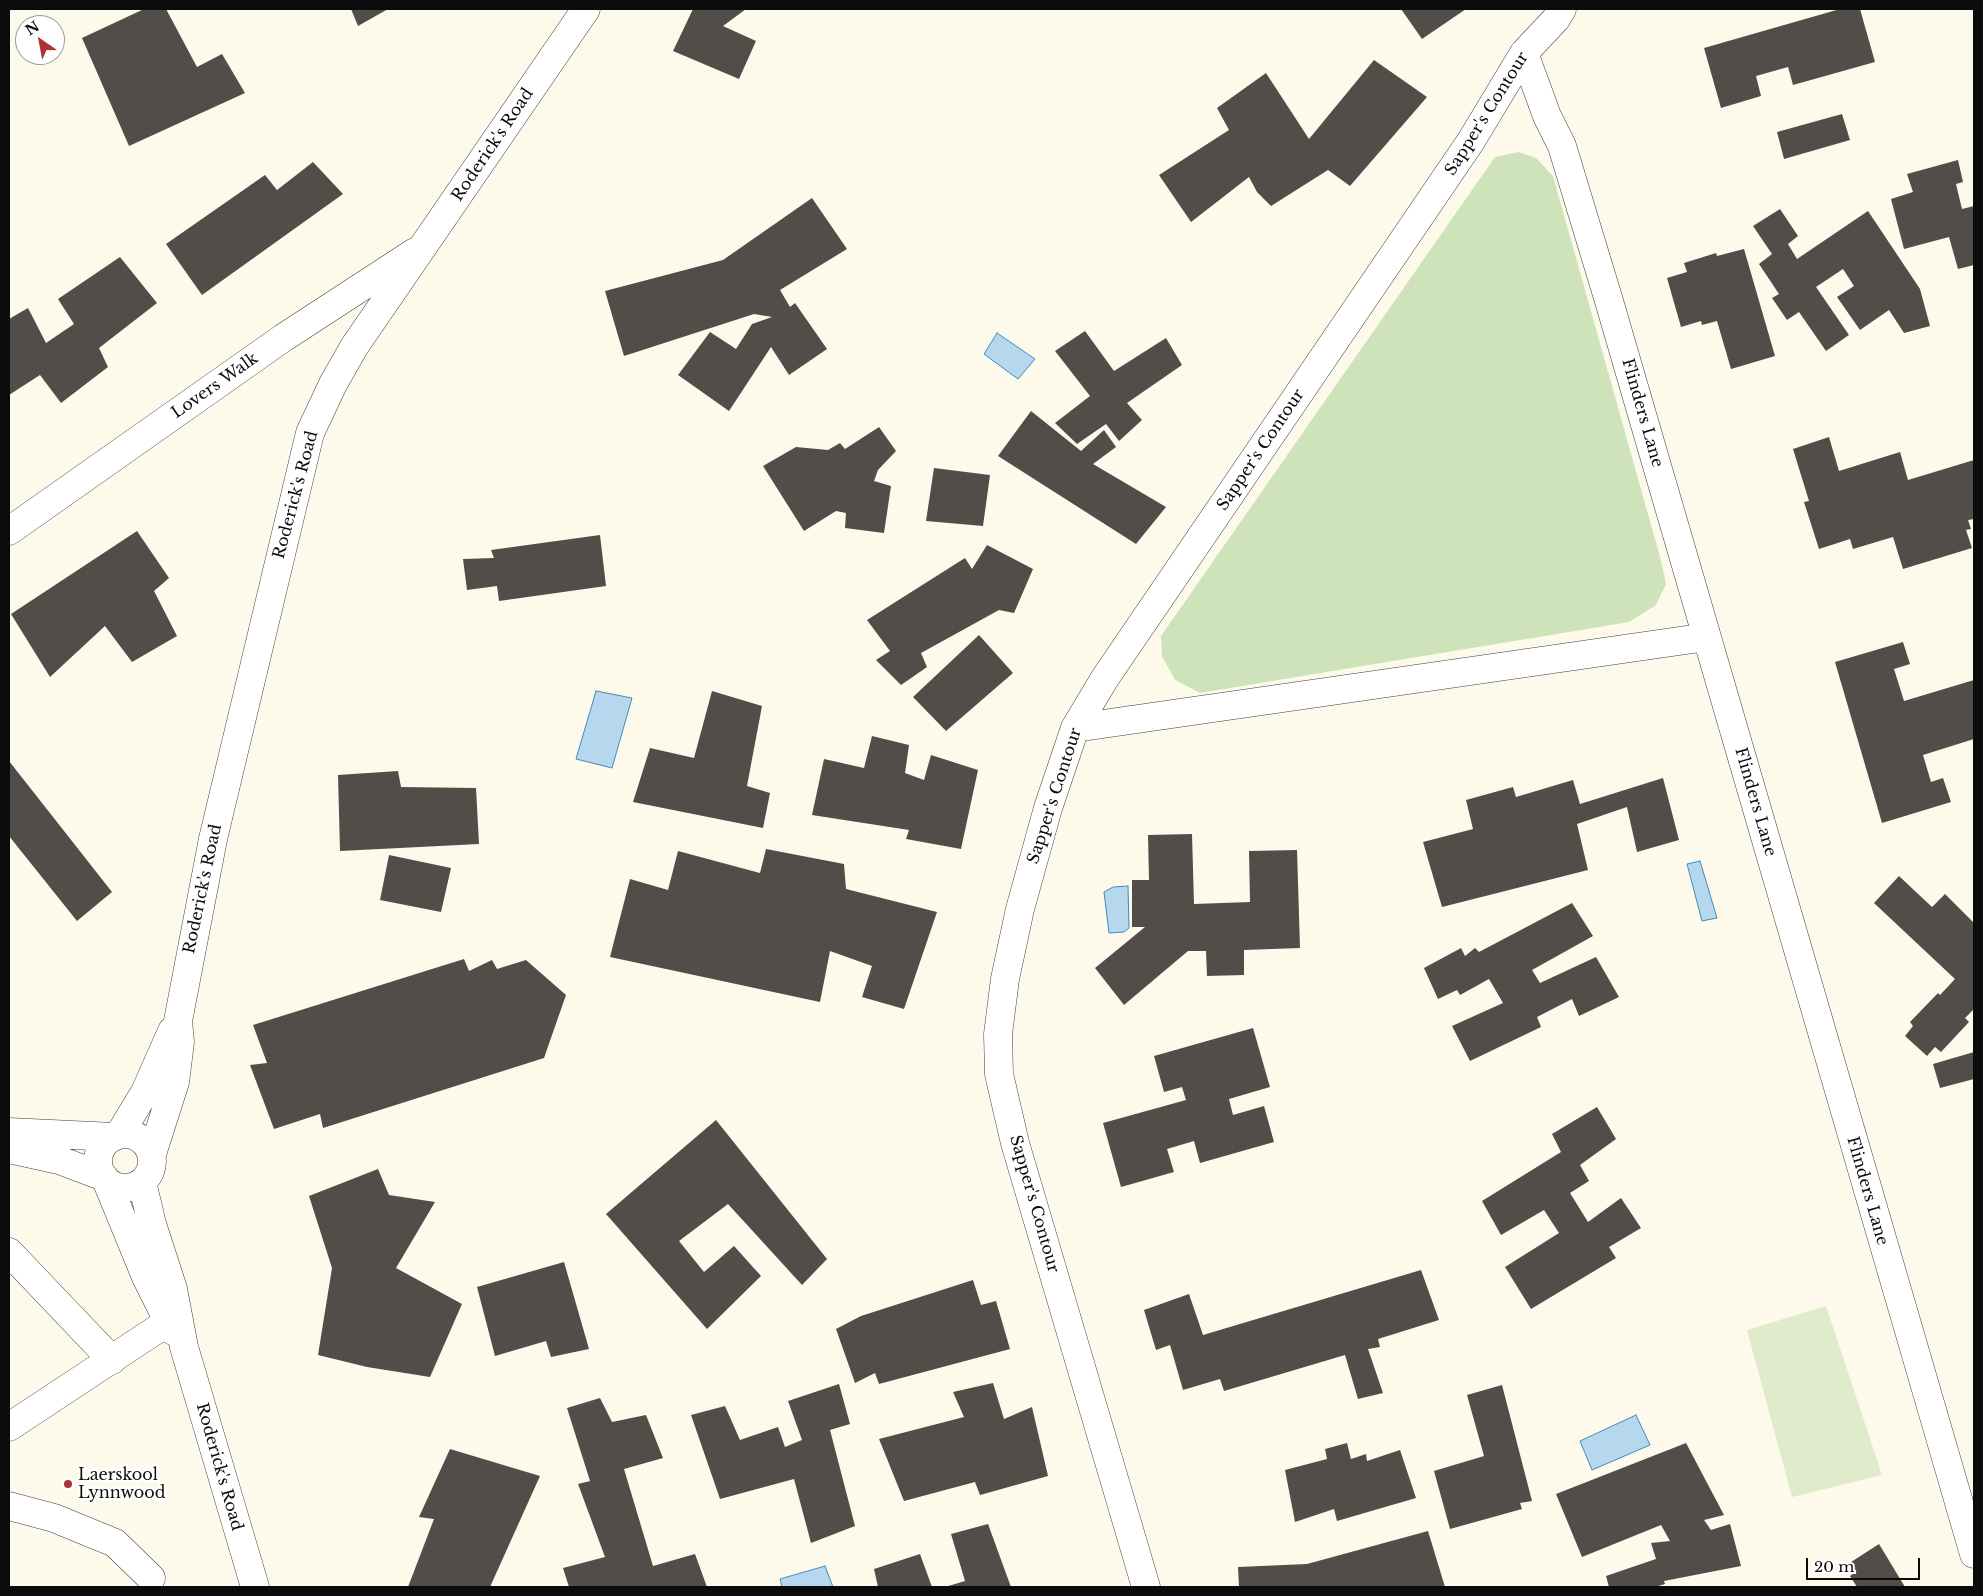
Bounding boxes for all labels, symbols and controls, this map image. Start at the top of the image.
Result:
north arrow [15,15,65,65]
text: N [22,17,43,39]
street label: Sapper's Contour [1441,49,1533,179]
street label: Roderick's Road [448,85,538,205]
street label: Lovers Walk [168,349,262,423]
street label: Flinders Lane [1617,356,1667,470]
street label: Sapper's Contour [1213,386,1309,514]
street label: Roderick's Road [270,429,322,561]
street label: Sapper's Contour [1024,726,1086,866]
street label: Flinders Lane [1730,745,1780,859]
street label: Roderick's Road [180,823,226,955]
street label: Sapper's Contour [1005,1133,1063,1275]
street label: Flinders Lane [1842,1134,1892,1248]
street label: Roderick's Road [192,1401,246,1533]
place label: Laerskool Lynnwood [78,1465,165,1503]
marker: Laerskool Lynnwood [62,1478,74,1490]
scale bar [1808,1548,1922,1580]
text: 20 m [1814,1557,1854,1576]

